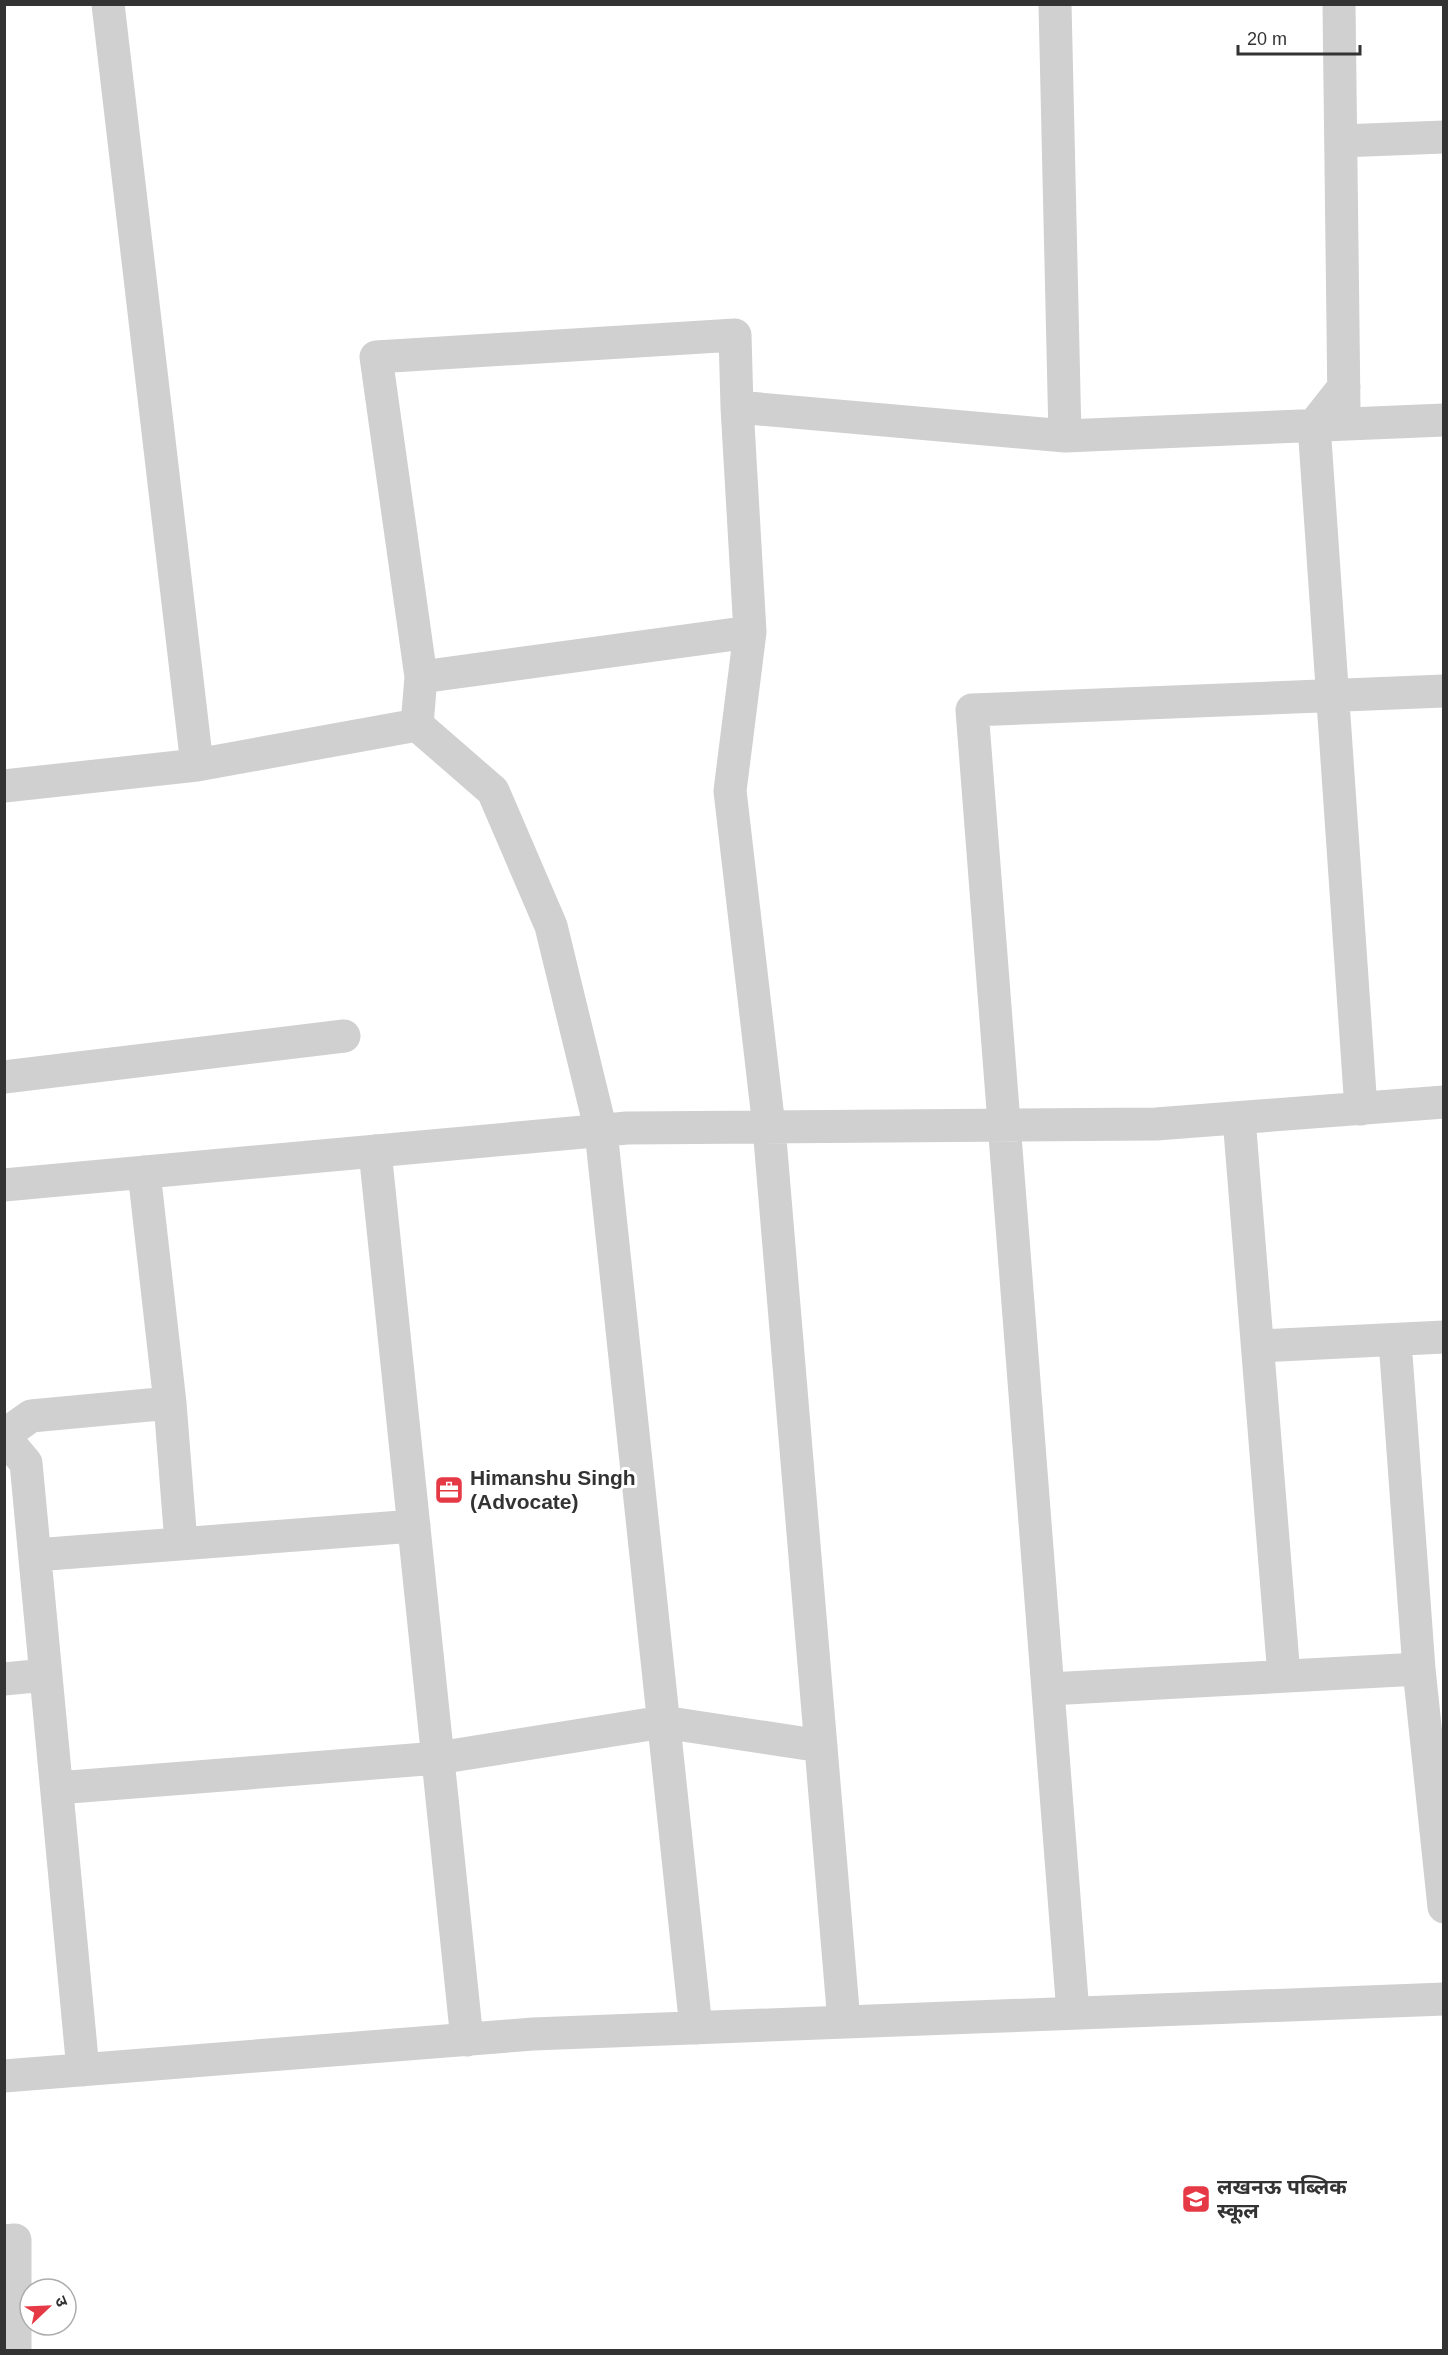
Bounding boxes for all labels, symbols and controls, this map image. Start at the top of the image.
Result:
scale bar [1238,18,1360,56]
text: 20 m [1247,29,1287,49]
place label: Himanshu Singh (Advocate) [470,1466,636,1513]
office icon: Himanshu Singh (Advocate) [433,1474,465,1506]
place label: लखनऊ पब्लिक स्कूल [1217,2175,1347,2224]
school or university icon: लखनऊ पब्लिक स्कूल [1180,2183,1212,2215]
north arrow [18,2277,78,2337]
text: उ [52,2294,71,2310]

